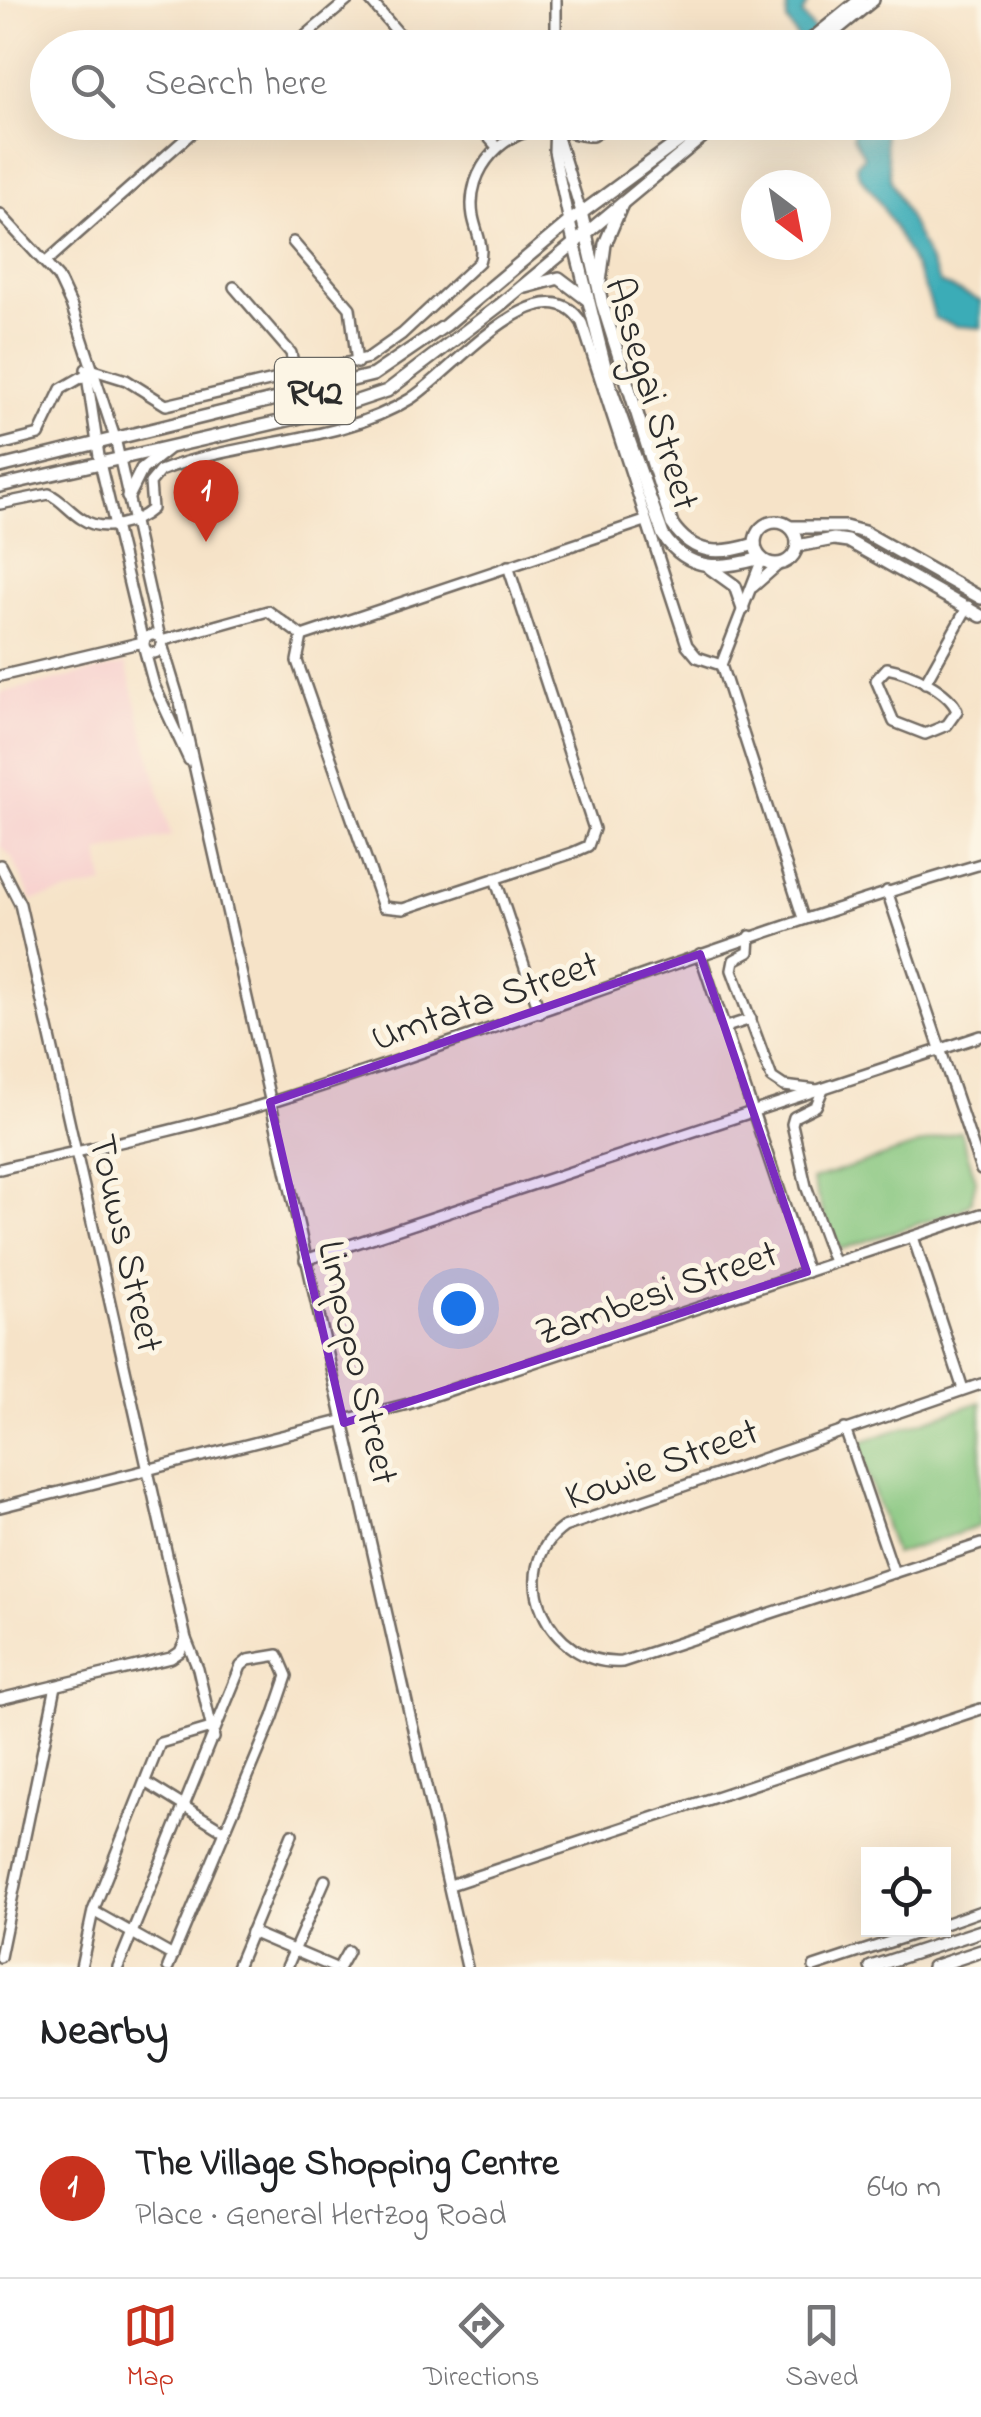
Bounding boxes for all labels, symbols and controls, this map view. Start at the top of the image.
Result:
search box [30,30,951,140]
text: Search here [145,57,327,113]
icon: search [65,58,120,113]
north arrow [741,170,831,260]
street label: Assegai Street [586,271,713,518]
road number: R42 [275,358,355,424]
pin: 1 [174,460,238,542]
street label: Umtata Street [364,937,607,1070]
street label: Touws Street [70,1129,177,1359]
street label: Zambesi Street [528,1226,787,1364]
street label: Limpopo Street [299,1235,412,1491]
your location [433,1283,484,1334]
street label: Kowie Street [557,1404,768,1529]
map controls [861,1847,951,1937]
button: locate [861,1847,951,1937]
text: Nearby [40,2002,168,2063]
text: The Village Shopping Centre [135,2137,559,2193]
text: 1 [67,2165,78,2212]
text: 640 m [867,2165,941,2212]
text: Place · General Hertzog Road [135,2193,506,2240]
tab: Map [123,2298,178,2399]
tab: Directions [423,2298,540,2399]
tab: Saved [785,2298,858,2399]

